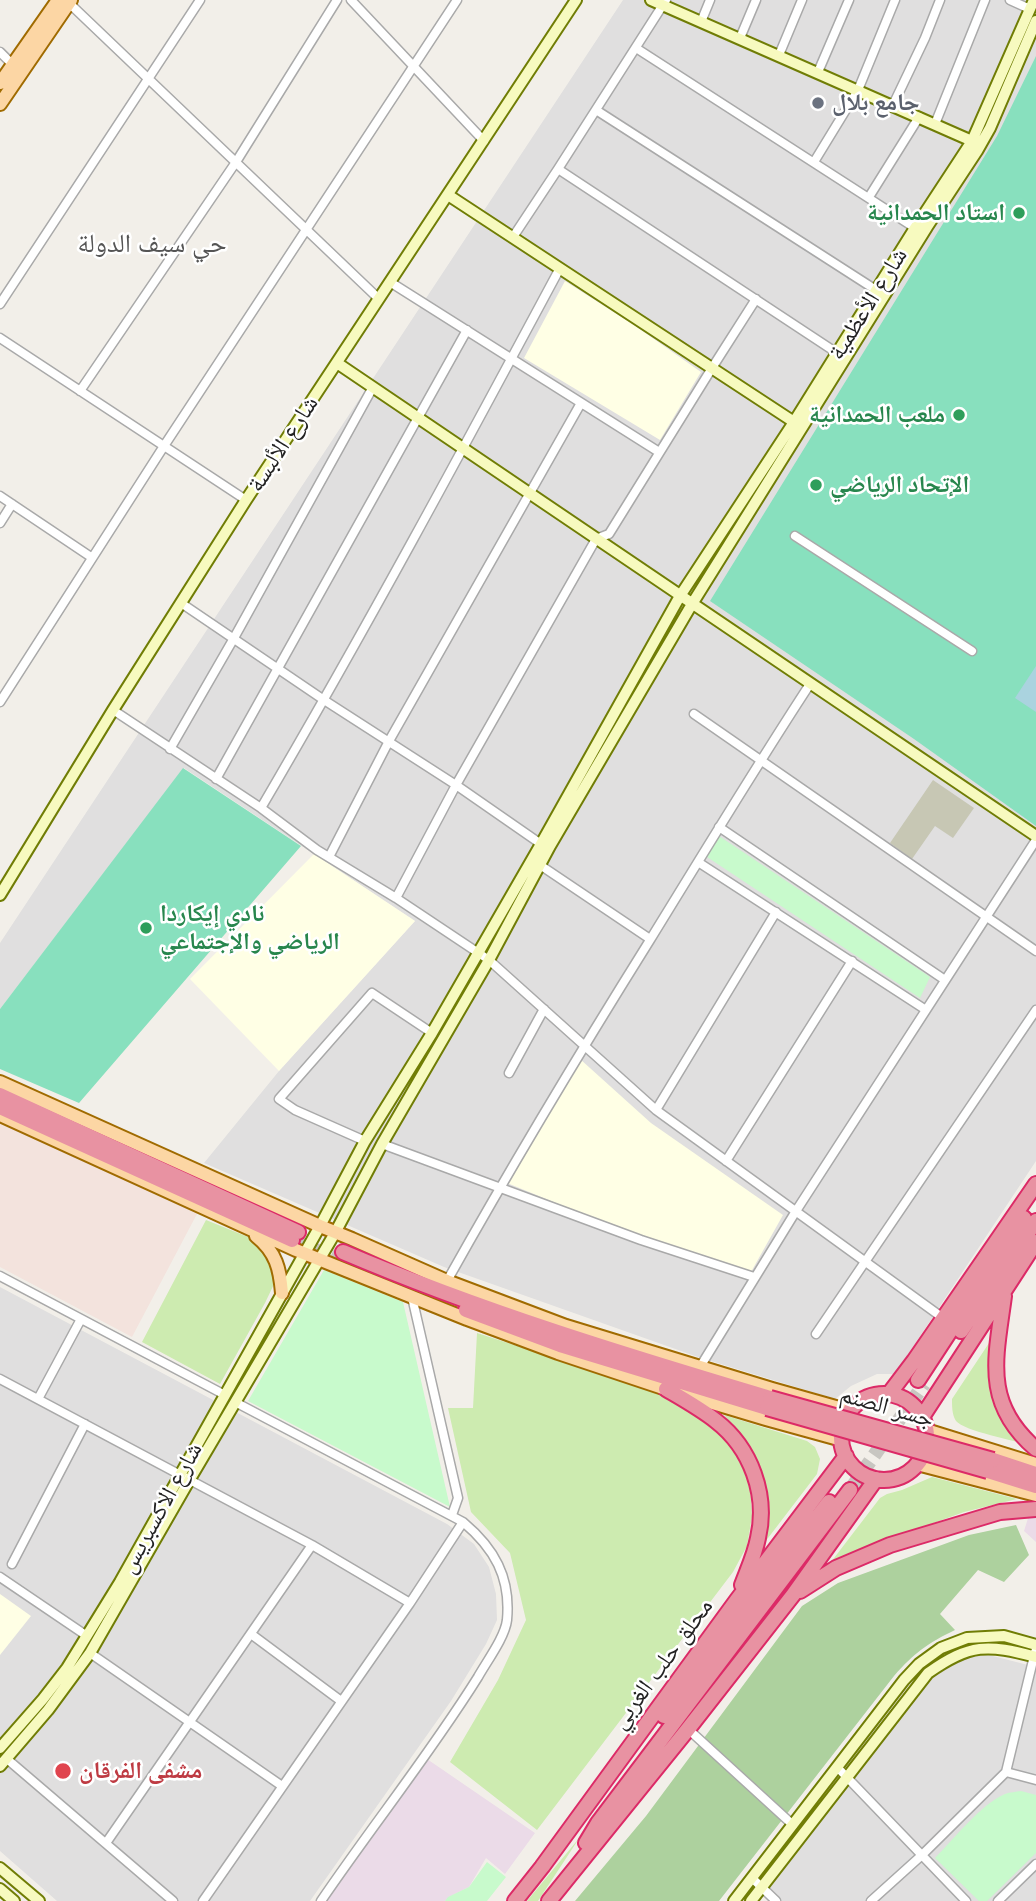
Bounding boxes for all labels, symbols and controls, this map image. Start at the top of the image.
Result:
place label: جامع بلال [832,89,919,117]
marker: جامع بلال [810,95,826,111]
place label: استاد الحمدانية [867,199,1005,227]
marker: استاد الحمدانية [1011,205,1027,221]
district label: حي سيف الدولة [78,228,226,260]
street label: شارع الأعظمية [822,243,914,365]
street label: شارع الألبسة [241,391,325,497]
place label: ملعب الحمدانية [809,401,945,429]
marker: ملعب الحمدانية [951,407,967,423]
place label: الإتحاد الرياضي [830,471,969,499]
marker: الإتحاد الرياضي [808,477,824,493]
place label: نادي إيكاردا الرياضي والإجتماعي [160,900,340,956]
marker: نادي إيكاردا الرياضي والإجتماعي [138,920,154,936]
street label: جسر الصنم [837,1380,937,1434]
street label: شارع الاكسبريس [113,1438,209,1578]
street label: محلق حلب الغربي [605,1593,719,1735]
place label: مشفى الفرقان [79,1757,202,1785]
marker: مشفى الفرقان [53,1761,73,1781]

